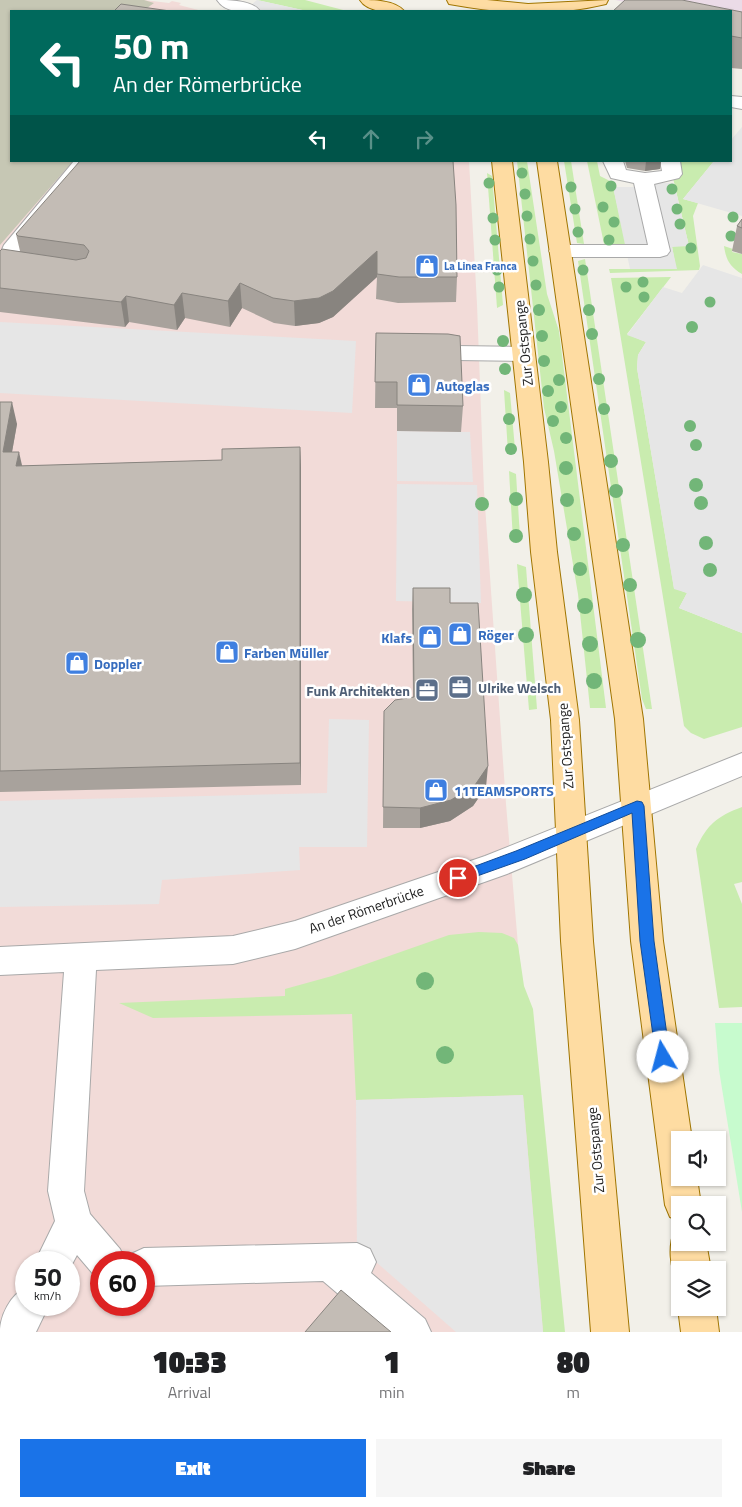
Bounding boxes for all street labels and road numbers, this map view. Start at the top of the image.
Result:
street label: Zur Ostspange [508,299,538,387]
street label: Zur Ostspange [552,702,578,790]
street label: An der Römerbrücke [306,880,426,938]
street label: Zur Ostspange [581,1106,609,1194]

